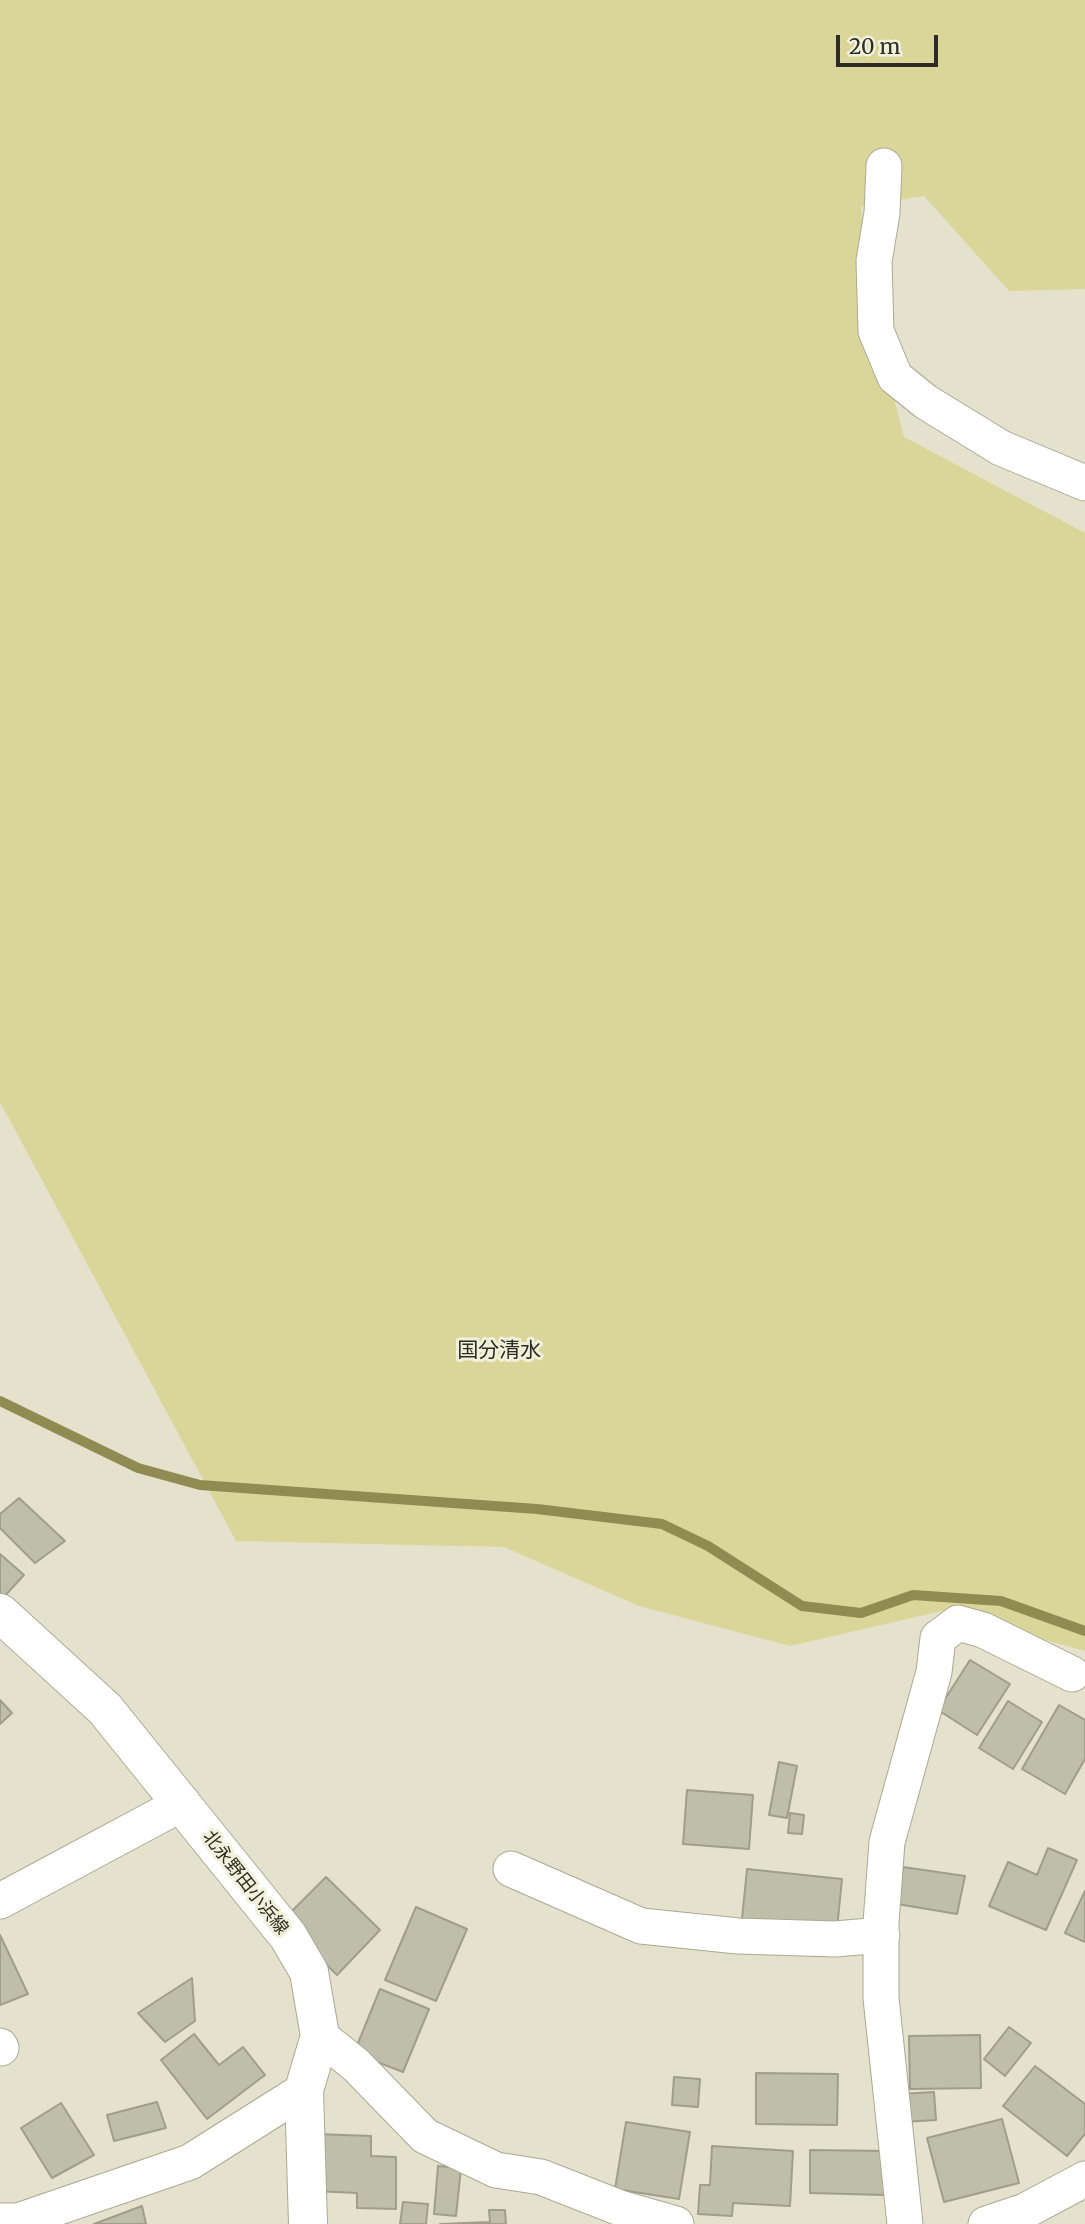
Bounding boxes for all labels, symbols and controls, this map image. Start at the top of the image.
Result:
scale bar [840,21,942,65]
text: 20 m [849,33,900,60]
district label: 国分清水 [457,1338,541,1364]
street label: 北永野田小浜線 [198,1827,292,1939]

